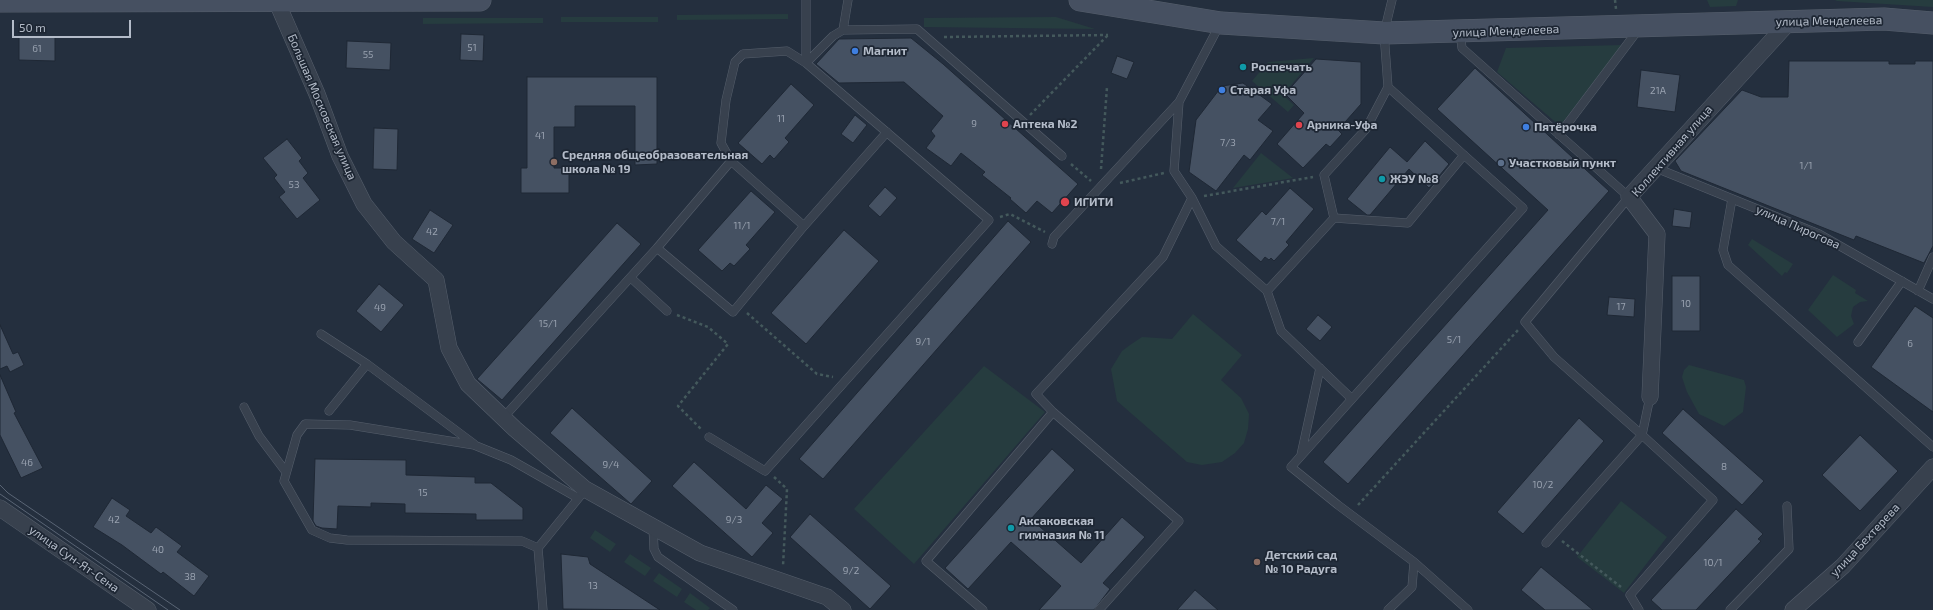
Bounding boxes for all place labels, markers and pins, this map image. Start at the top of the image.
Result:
place label: Магнит [863,44,907,58]
marker: Магнит [850,46,860,56]
place label: Роспечать [1251,60,1312,74]
marker: Роспечать [1238,62,1248,72]
place label: Старая Уфа [1230,83,1296,97]
marker: Старая Уфа [1217,85,1227,95]
place label: Аптека №2 [1013,117,1077,131]
place label: Арника-Уфа [1307,118,1377,132]
marker: Аптека №2 [1000,119,1010,129]
marker: Арника-Уфа [1294,120,1304,130]
place label: Пятёрочка [1534,120,1597,134]
marker: Пятёрочка [1521,122,1531,132]
place label: Средняя общеобразовательная школа № 19 [562,148,748,176]
place label: Участковый пункт [1509,156,1616,170]
marker: Средняя общеобразовательная школа № 19 [549,157,559,167]
marker: Участковый пункт [1496,158,1506,168]
place label: ЖЭУ №8 [1390,172,1439,186]
marker: ЖЭУ №8 [1377,174,1387,184]
place label: ИГИТИ [1074,195,1113,209]
marker: ИГИТИ [1059,196,1071,208]
place label: Аксаковская гимназия № 11 [1019,514,1105,542]
marker: Аксаковская гимназия № 11 [1006,523,1016,533]
place label: Детский сад № 10 Радуга [1265,548,1337,576]
marker: Детский сад № 10 Радуга [1252,557,1262,567]

